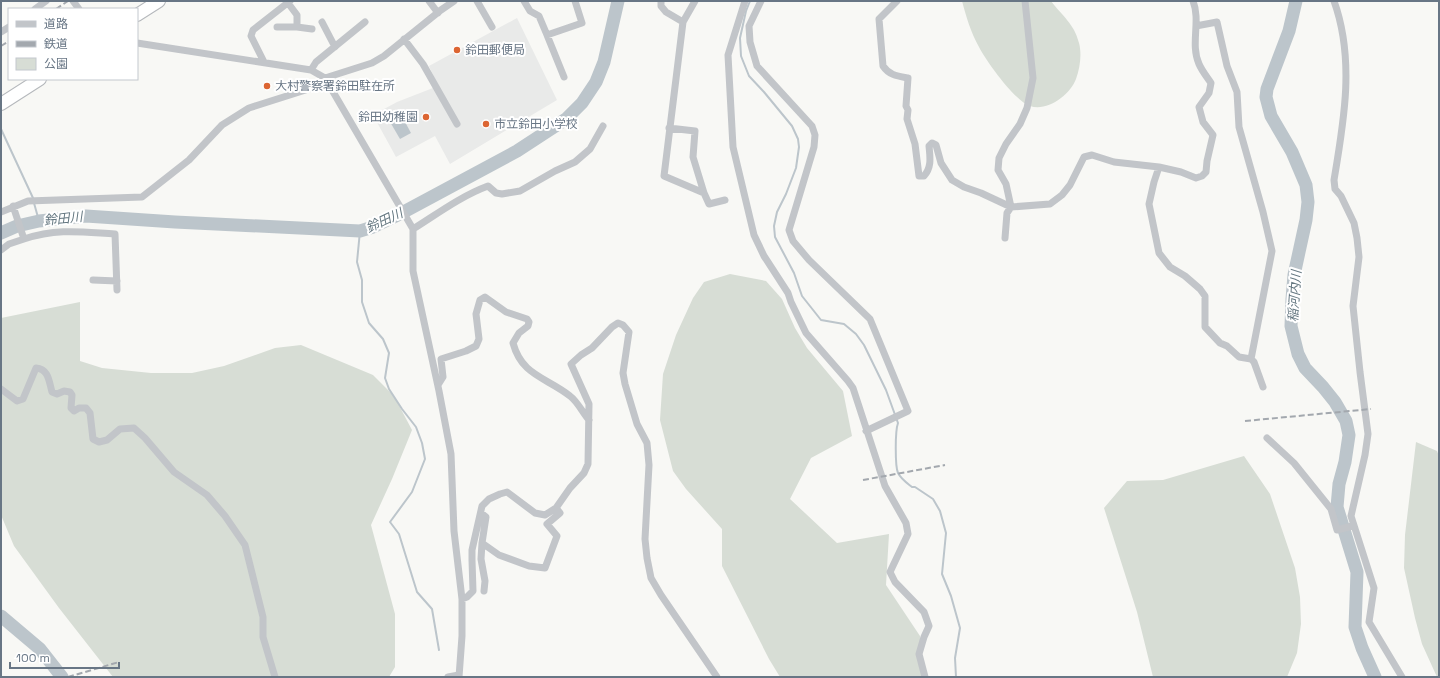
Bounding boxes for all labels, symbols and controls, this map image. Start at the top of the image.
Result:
legend [8,8,138,80]
text: 道路 [44,16,68,32]
text: 鉄道 [44,36,68,52]
place label: 鈴田郵便局 [465,42,525,58]
marker: 鈴田郵便局 [452,45,462,55]
text: 公園 [44,56,68,72]
place label: 大村警察署鈴田駐在所 [275,78,395,94]
marker: 大村警察署鈴田駐在所 [262,81,272,91]
place label: 鈴田幼稚園 [358,109,418,125]
marker: 鈴田幼稚園 [421,112,431,122]
place label: 市立鈴田小学校 [494,116,578,132]
marker: 市立鈴田小学校 [481,119,491,129]
water label: 鈴田川 [363,204,407,236]
water label: 鈴田川 [43,208,85,229]
water label: 稲河内川 [1284,268,1305,323]
scale bar [10,644,119,670]
text: 100 m [16,650,50,666]

